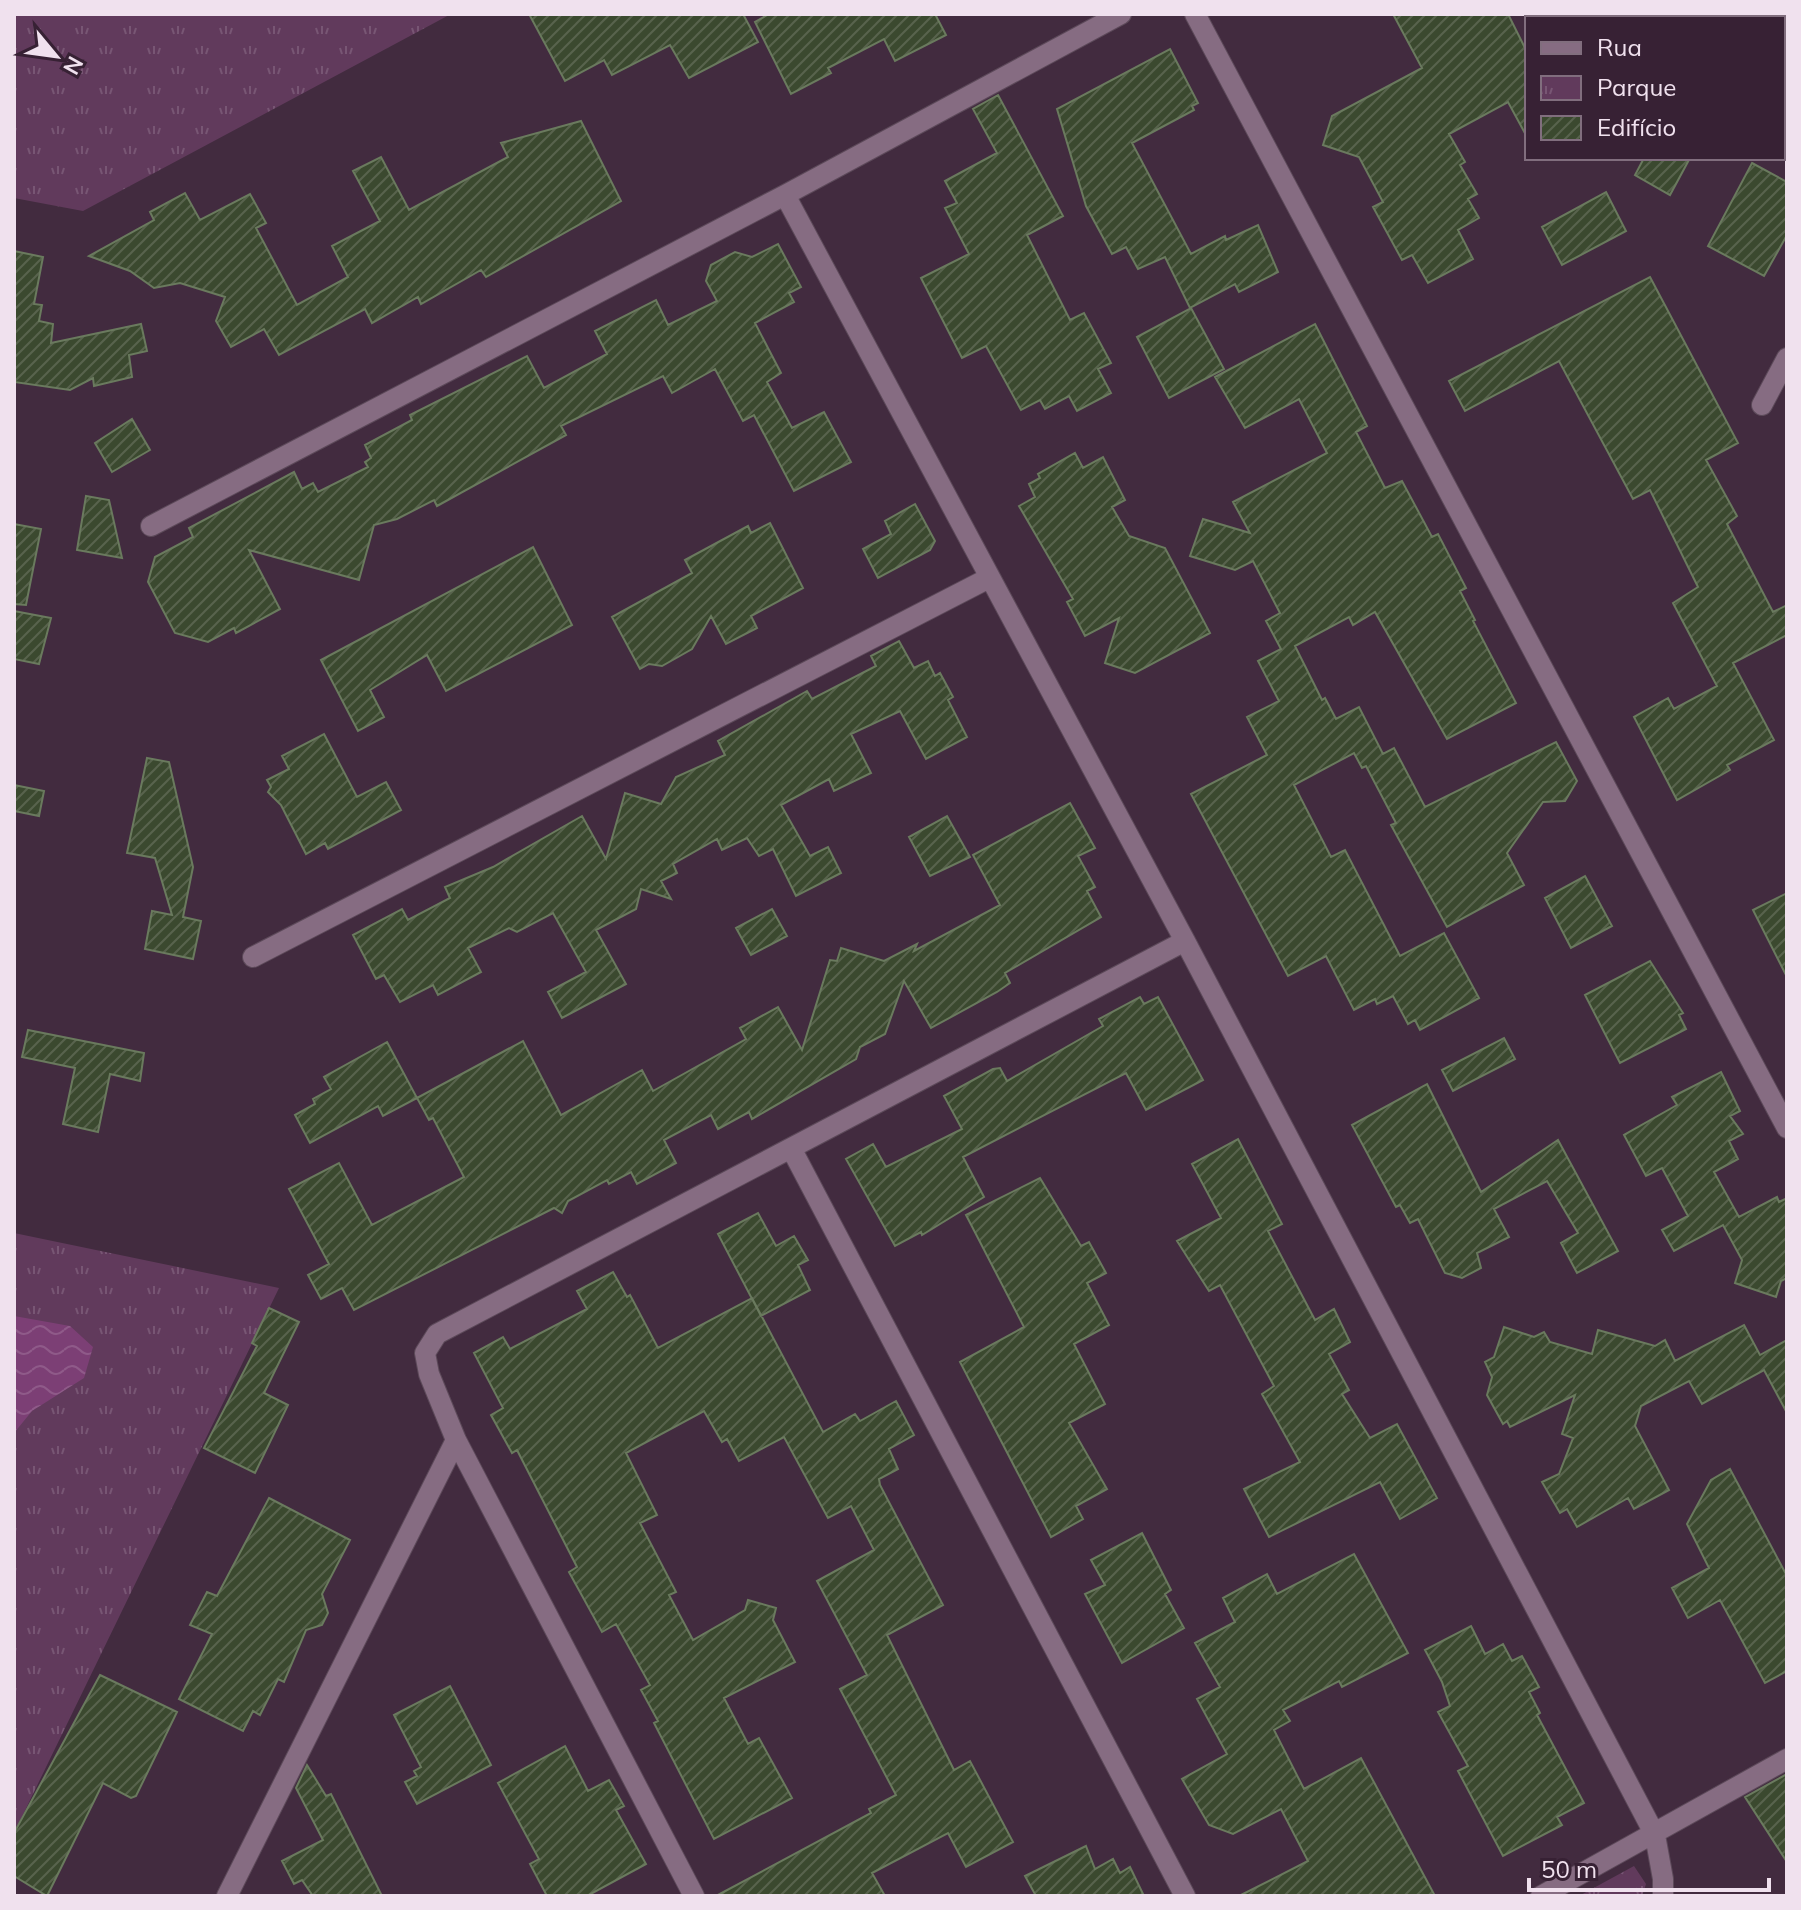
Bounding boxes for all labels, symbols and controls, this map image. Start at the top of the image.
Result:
north arrow [16,16,96,96]
legend [1525,16,1785,160]
text: Rua [1597,32,1642,62]
text: N [57,52,90,80]
text: Parque [1597,72,1676,102]
text: Edifício [1597,112,1676,142]
scale bar [1529,1842,1769,1892]
text: 50 m [1541,1854,1597,1884]

